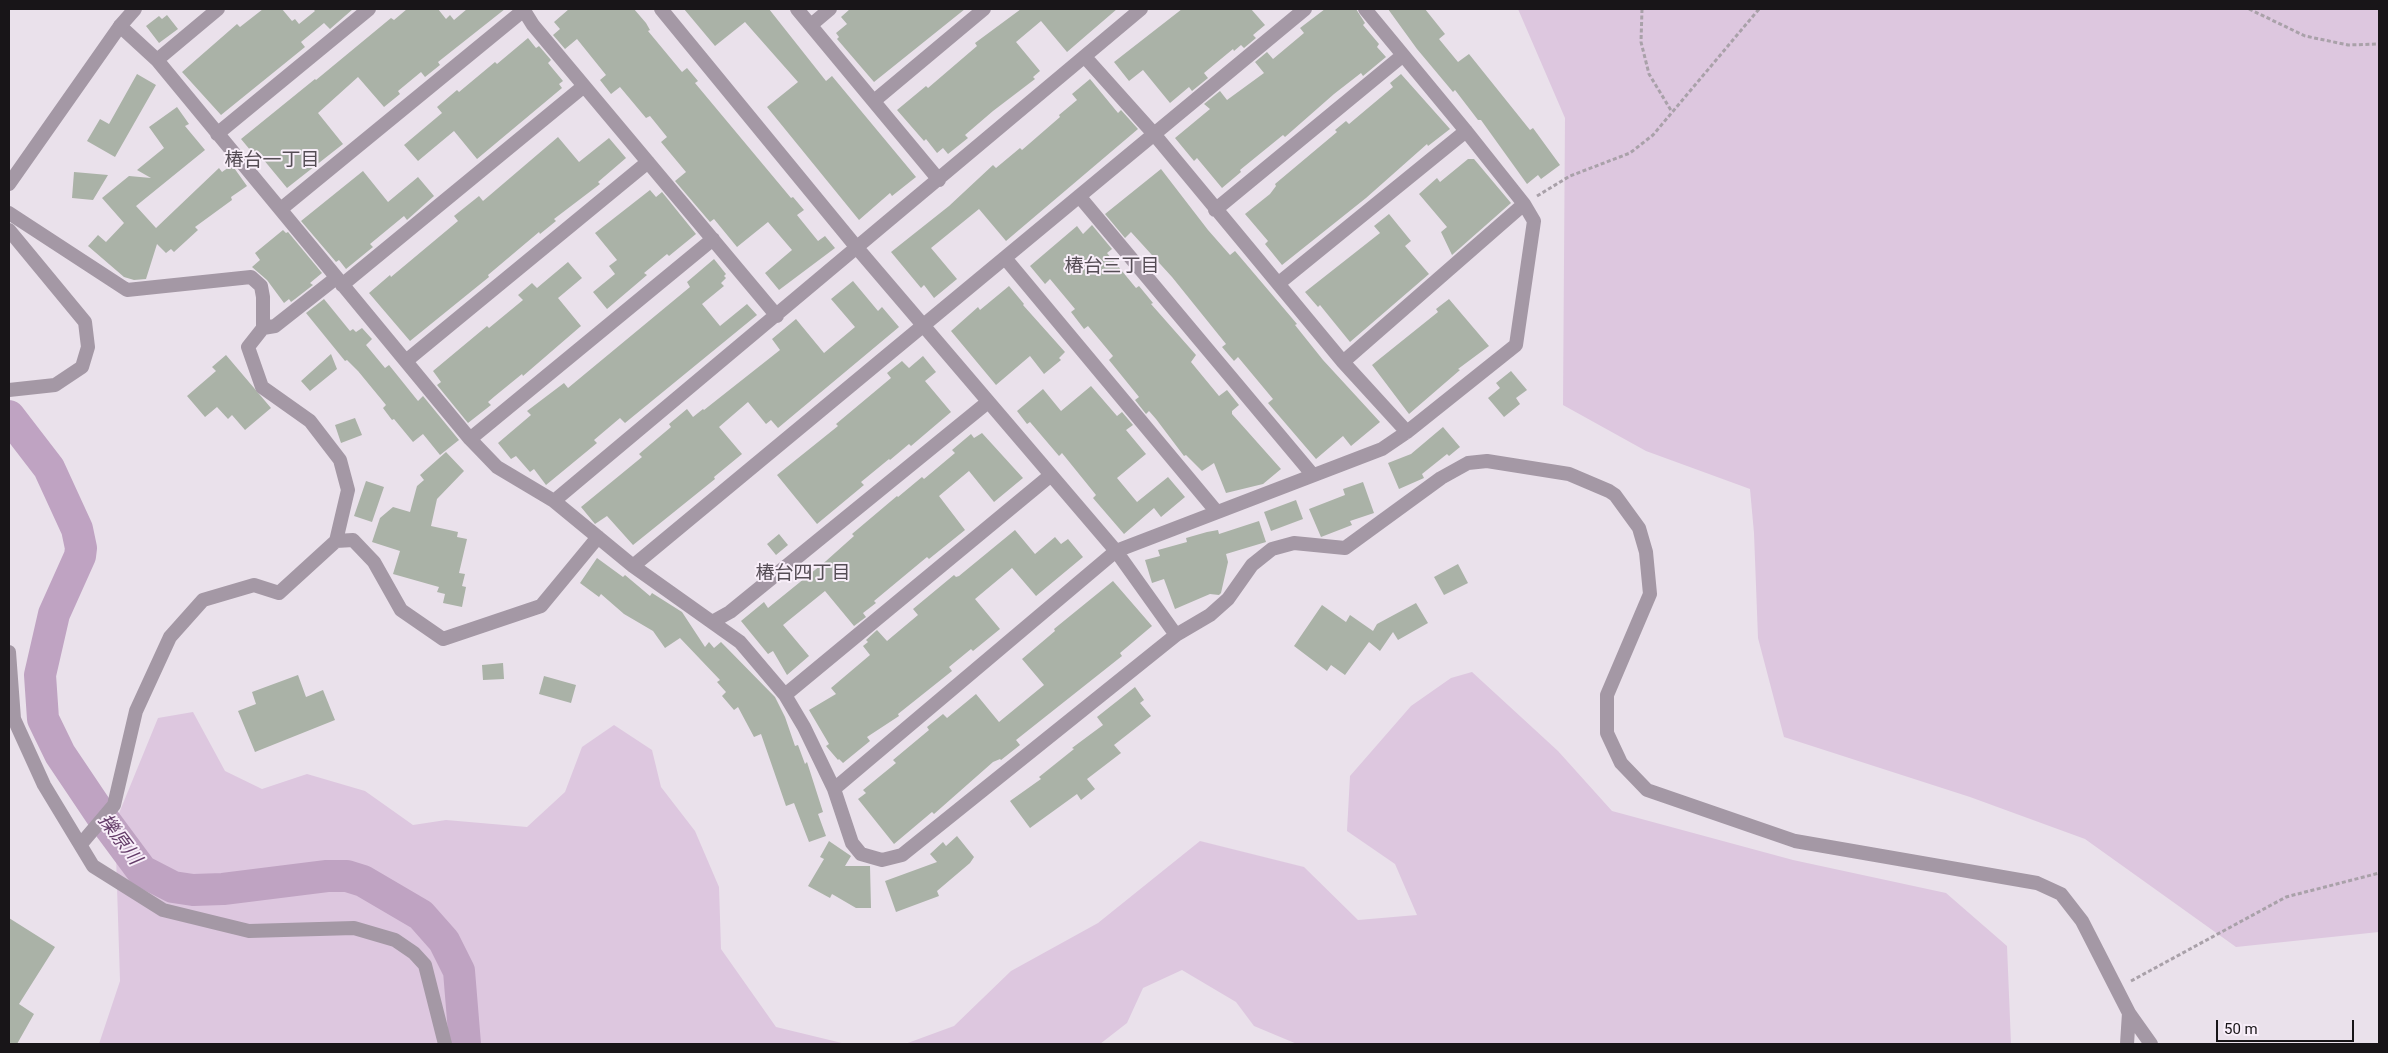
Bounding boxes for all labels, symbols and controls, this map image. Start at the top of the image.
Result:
district label: 椿台一丁目 [225,150,319,172]
district label: 椿台三丁目 [1065,256,1159,278]
district label: 椿台四丁目 [756,563,850,585]
water label: 擽原川 [93,810,145,870]
scale bar [2218,1010,2356,1042]
text: 50 m [2224,1020,2258,1038]

